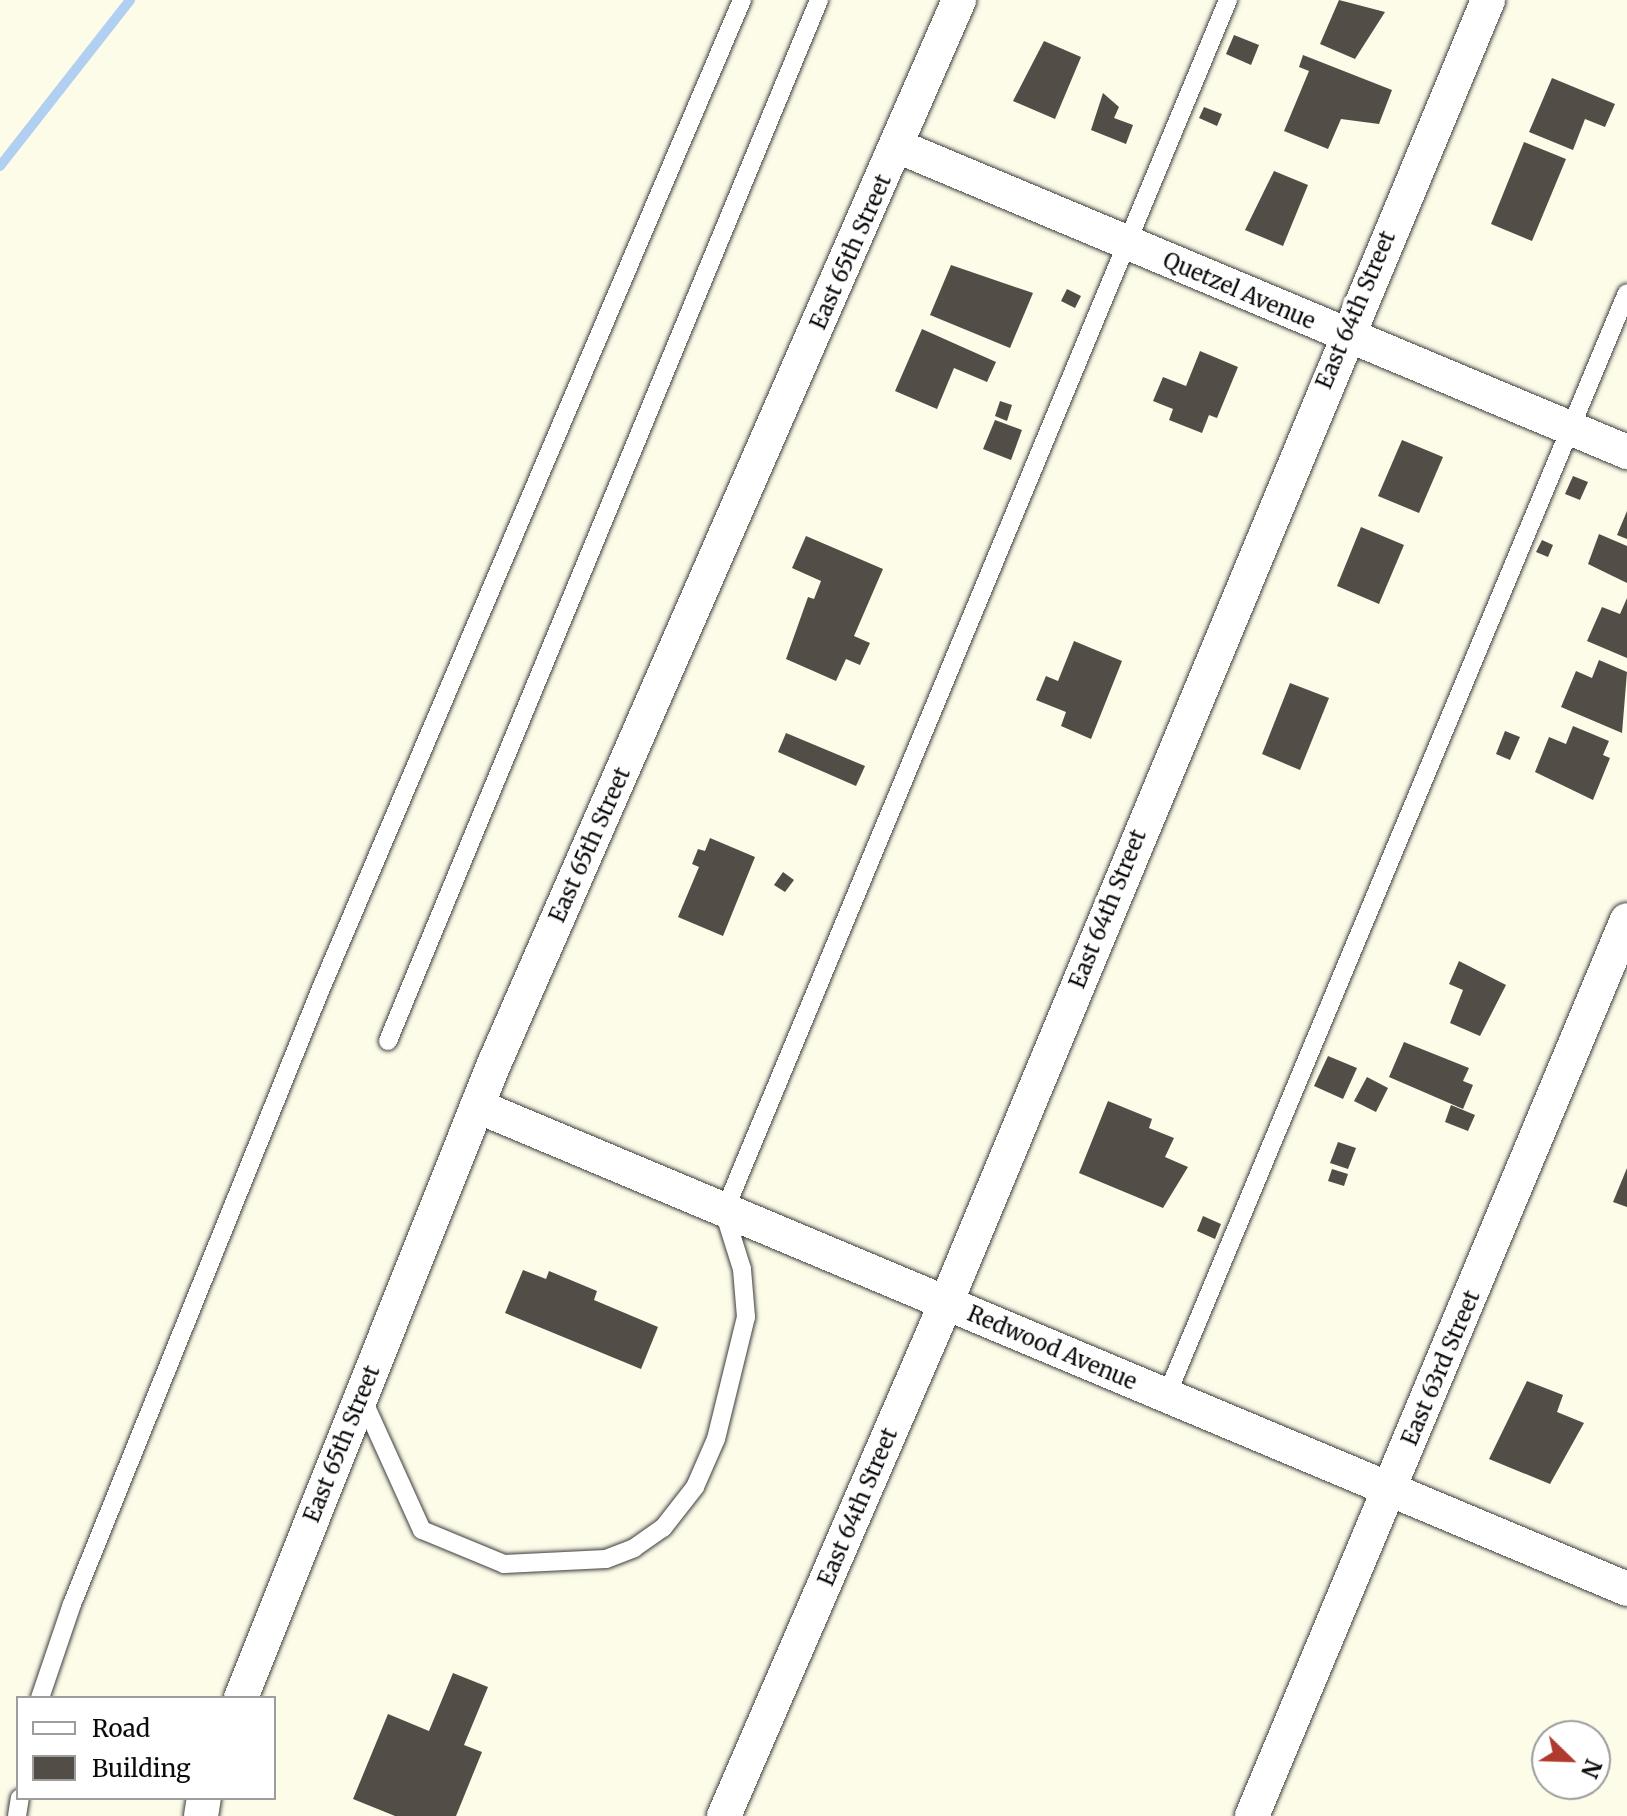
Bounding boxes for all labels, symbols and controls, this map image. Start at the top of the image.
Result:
street label: East 65th Street [805,170,897,334]
street label: East 64th Street [1311,227,1401,393]
street label: Quetzel Avenue [1159,247,1319,335]
street label: East 65th Street [544,763,636,927]
street label: East 64th Street [1064,826,1152,992]
street label: East 63rd Street [1396,1287,1486,1449]
street label: Redwood Avenue [963,1300,1141,1396]
street label: East 65th Street [299,1362,385,1526]
street label: East 64th Street [813,1424,903,1590]
legend [16,1696,276,1800]
text: Road [92,1713,150,1744]
north arrow [1531,1720,1611,1800]
text: Building [92,1753,191,1784]
text: N [1575,1755,1608,1782]

